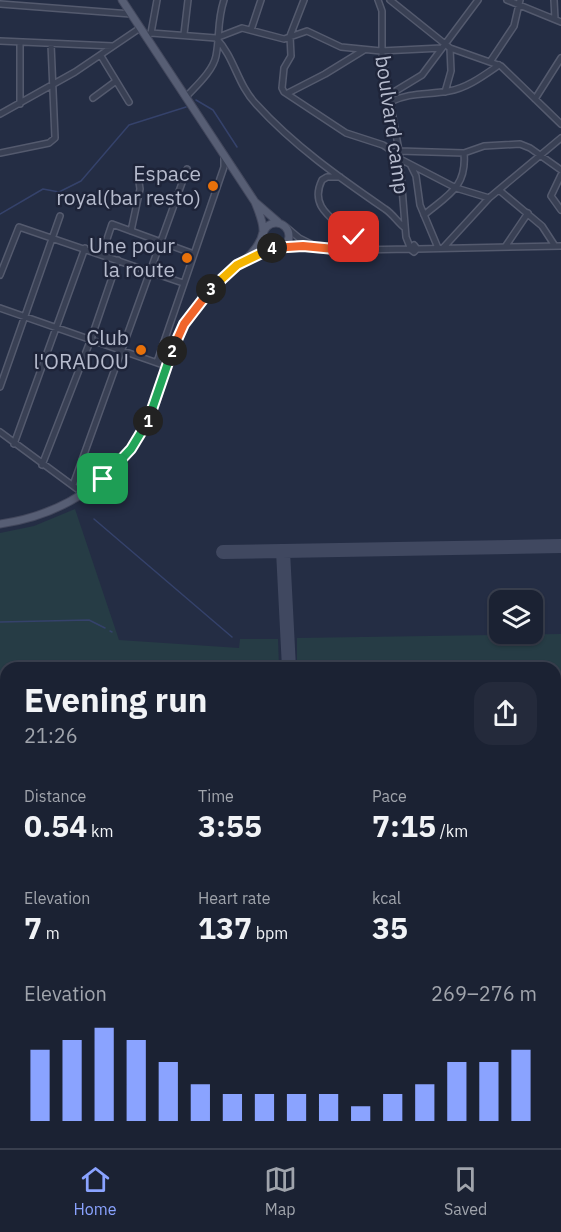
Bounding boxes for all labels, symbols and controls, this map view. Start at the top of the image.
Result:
street label: boulvard camp [369,54,417,196]
place label: Espace royal(bar resto) [56,159,201,211]
marker: Espace royal(bar resto) [206,179,220,193]
pin [328,211,379,262]
icon: check [337,220,370,253]
place label: Une pour la route [89,231,175,283]
pin: 4 [257,233,287,263]
text: 4 [267,238,277,258]
marker: Une pour la route [180,251,194,265]
pin: 3 [196,274,226,304]
text: 3 [206,279,216,299]
place label: Club l'ORADOU [33,323,129,375]
pin: 2 [157,336,187,366]
text: 2 [167,341,177,361]
marker: Club l'ORADOU [134,343,148,357]
pin: 1 [133,406,163,436]
text: 1 [143,411,153,431]
pin [77,453,128,504]
icon: arrive [86,462,119,495]
map controls [489,590,543,644]
button: layers [489,590,543,644]
text: Evening run [24,678,208,721]
button: share [474,682,537,745]
text: 21:26 [24,722,78,749]
text: Distance [24,786,86,806]
text: Time [198,786,234,806]
text: Pace [372,786,407,806]
text: 0.54 [24,806,87,845]
text: 3:55 [198,806,262,845]
text: 7:15 [372,806,436,845]
text: km [87,821,114,841]
text: /km [436,821,468,841]
text: Elevation [24,888,90,908]
text: Heart rate [198,888,271,908]
text: kcal [372,888,401,908]
text: 7 [24,908,42,947]
text: 137 [198,908,252,947]
text: 35 [372,908,408,947]
text: m [42,923,60,943]
text: bpm [252,923,288,943]
text: Elevation [24,980,107,1007]
text: 269–276 m [431,980,537,1007]
tab: Home [74,1163,117,1219]
tab: Map [264,1163,297,1219]
tab: Saved [444,1163,487,1219]

